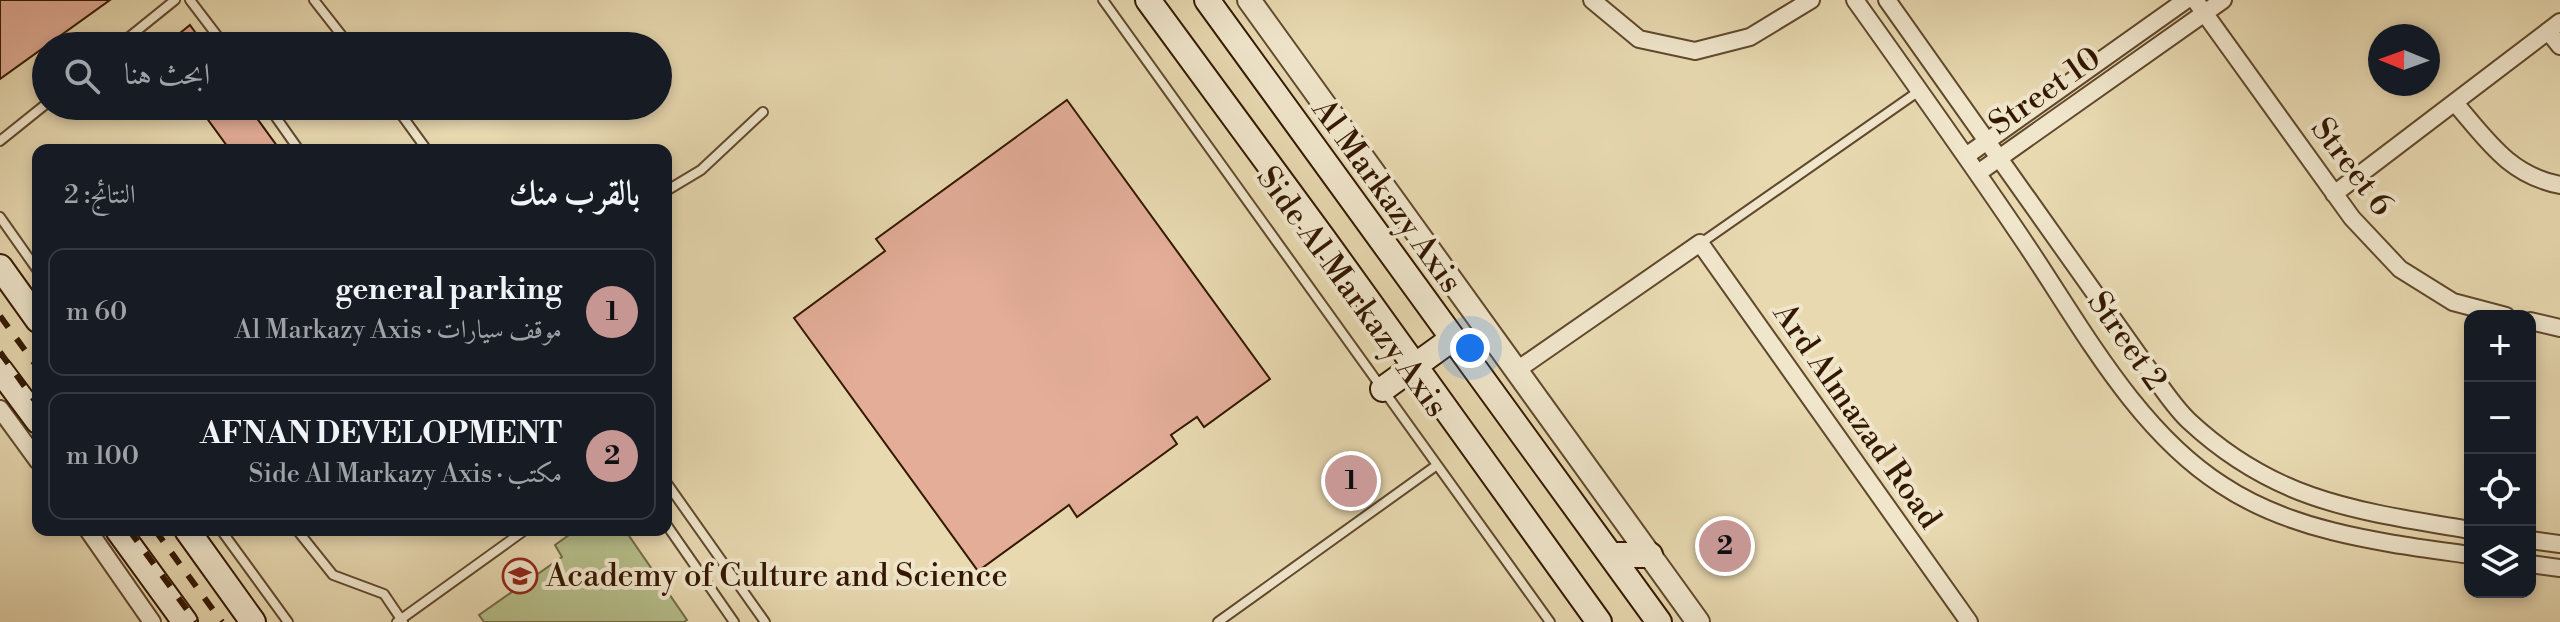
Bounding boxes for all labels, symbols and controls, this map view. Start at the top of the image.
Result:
north arrow [2368,24,2440,96]
search box [32,32,672,120]
street label: Street 10 [1981,38,2109,144]
icon: search [60,54,104,98]
text: ابحث هنا [124,56,210,94]
street label: Al Markazy Axis [1303,90,1471,301]
street label: Street 6 [2302,110,2402,224]
street label: Side Al Markazy Axis [1248,159,1456,425]
text: بالقرب منك [509,173,640,215]
text: النتائج: 2 [64,179,136,211]
text: general parking [335,271,562,309]
street label: Street 2 [2079,284,2175,398]
street label: Ard Almazad Road [1764,295,1950,537]
text: 60 m [66,296,127,328]
text: 1 [606,296,618,328]
map controls [2464,310,2536,598]
button: + [2464,310,2536,382]
text: موقف سيارات · Al Markazy Axis [235,314,562,346]
your location [1450,328,1490,368]
button: − [2464,382,2536,454]
text: AFNAN DEVELOPMENT [200,415,562,453]
text: 100 m [66,440,139,472]
text: 2 [604,440,620,472]
pin: 1 [1325,451,1377,511]
button: locate [2464,454,2536,526]
text: مكتب · Side Al Markazy Axis [249,458,562,490]
pin: 2 [1699,516,1751,576]
button: layers [2464,526,2536,598]
place label: Academy of Culture and Science [545,556,1008,596]
school or university icon: Academy of Culture and Science [501,557,539,595]

